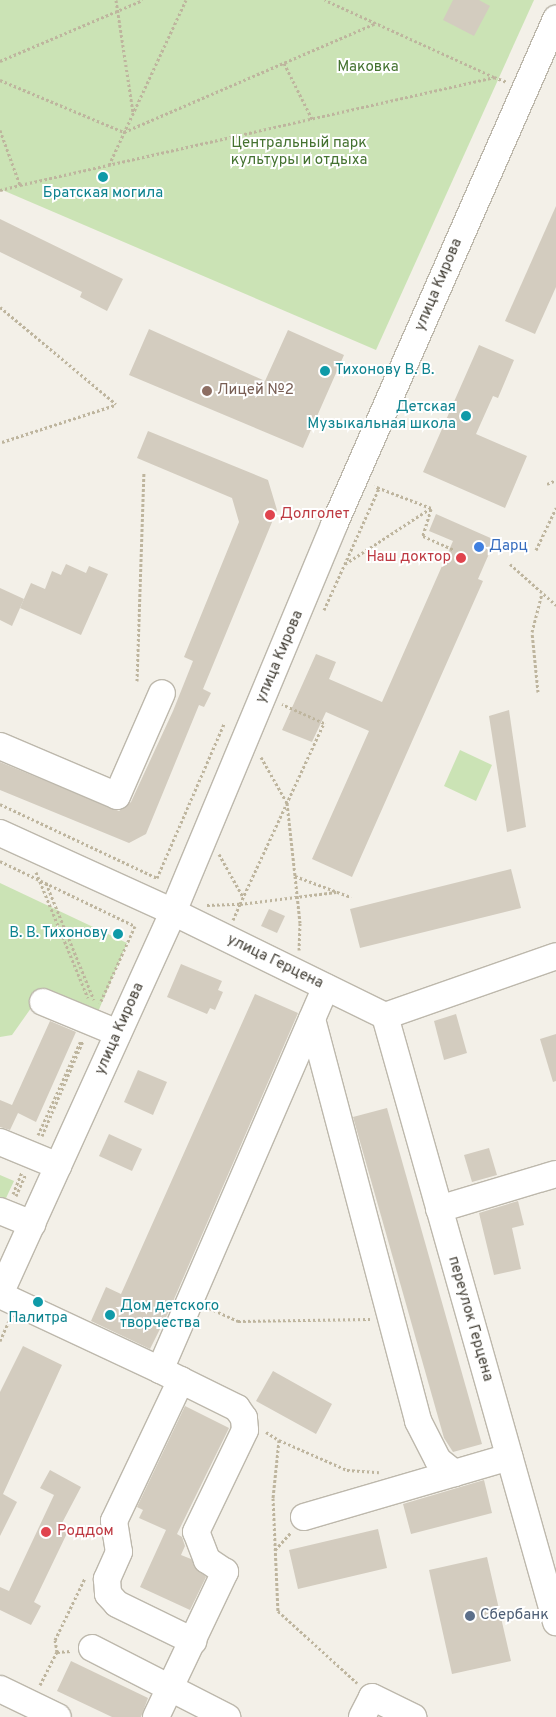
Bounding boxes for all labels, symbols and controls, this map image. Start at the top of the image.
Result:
park label: Маковка [337,59,399,77]
park label: Центральный парк культуры и отдыха [231,134,367,169]
marker: Братская могила [97,171,109,183]
place label: Братская могила [43,185,163,203]
street label: улица Кирова [411,236,467,334]
place label: Тихонову В. В. [335,362,434,380]
marker: Тихонову В. В. [319,365,331,377]
place label: Лицей №2 [217,382,294,400]
marker: Лицей №2 [201,385,213,397]
place label: Детская Музыкальная школа [307,398,456,433]
marker: Детская Музыкальная школа [460,410,472,422]
place label: Долголет [280,506,350,524]
marker: Долголет [264,509,276,521]
place label: Дарц [489,538,528,556]
marker: Дарц [473,541,485,553]
place label: Наш доктор [367,549,451,567]
marker: Наш доктор [455,552,467,564]
street label: улица Кирова [252,608,308,706]
place label: В. В. Тихонову [9,925,108,943]
marker: В. В. Тихонову [112,928,124,940]
street label: улица Герцена [224,931,326,993]
street label: улица Кирова [92,980,148,1078]
street label: переулок Герцена [444,1254,496,1384]
marker: Палитра [32,1296,44,1308]
place label: Дом детского творчества [120,1297,219,1332]
marker: Дом детского творчества [104,1309,116,1321]
place label: Палитра [8,1310,68,1328]
place label: Роддом [57,1523,114,1541]
marker: Роддом [39,1525,53,1539]
place label: Сбербанк [480,1607,549,1625]
marker: Сбербанк [464,1610,476,1622]

